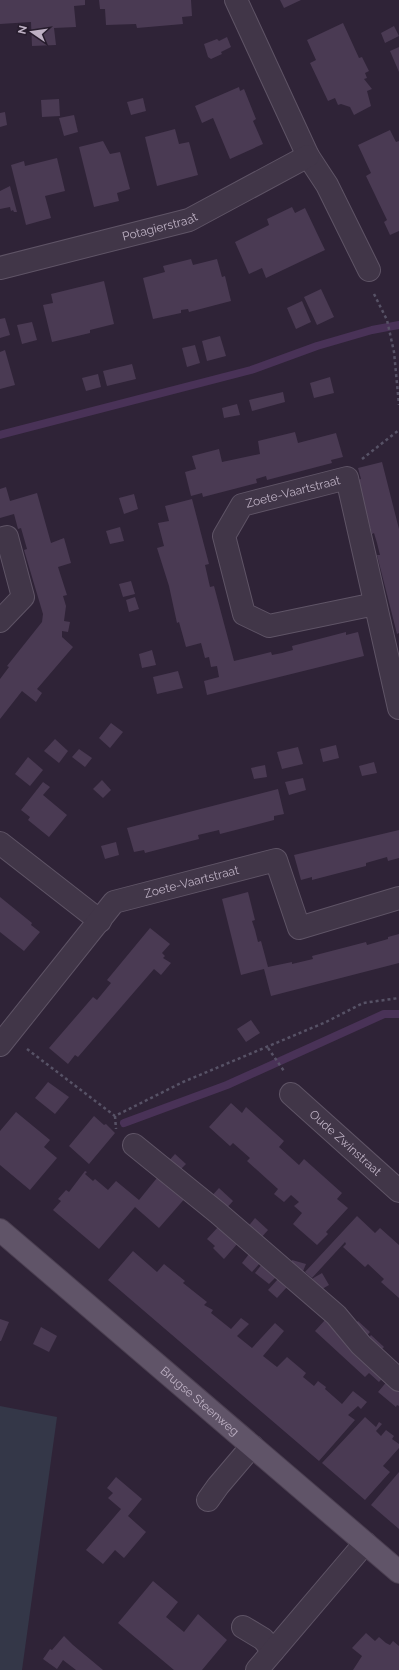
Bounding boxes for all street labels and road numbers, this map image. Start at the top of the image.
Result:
street label: Potagierstraat [121,210,200,244]
street label: Zoete-Vaartstraat [244,473,342,511]
street label: Zoete-Vaartstraat [143,863,240,901]
street label: Oude Zwinstraat [307,1107,384,1179]
street label: Brugse Steenweg [158,1364,242,1439]

